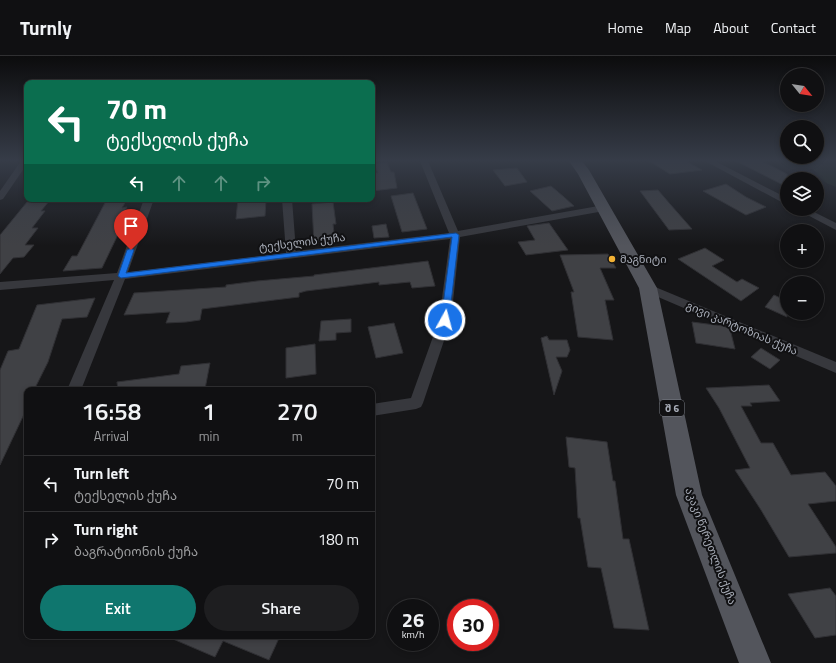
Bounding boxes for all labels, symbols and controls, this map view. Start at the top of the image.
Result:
text: Turnly [20,13,72,42]
text: Home [608,17,643,38]
text: Map [665,17,691,38]
text: About [713,17,749,38]
text: Contact [771,17,816,38]
north arrow [780,68,824,112]
map controls [780,68,824,320]
text: 70 m [106,87,167,130]
icon: left [40,96,92,148]
button: search [780,120,824,164]
text: ტექსელის ქუჩა [106,126,249,153]
icon: left [126,172,148,194]
icon: ahead [168,172,190,194]
icon: ahead [210,172,232,194]
icon: right [252,172,274,194]
button: layers [780,172,824,216]
pin [114,209,148,250]
icon: arrive [120,215,142,237]
button: + [780,224,824,268]
street label: ტექსელის ქუჩა [258,229,346,255]
place label: მაგნიტი [620,251,667,267]
marker: მაგნიტი [607,254,617,264]
button: − [780,276,824,320]
street label: გივი კარტოზიას ქუჩა [684,297,800,359]
position arrow [424,299,466,341]
text: 16:58 [82,393,141,429]
text: 1 [202,393,216,429]
text: 270 [277,393,317,429]
road number: შ 6 [660,400,684,416]
text: Arrival [94,426,129,446]
text: min [199,426,219,446]
text: m [292,426,303,446]
text: Turn left [74,462,129,485]
text: 70 m [326,472,359,495]
icon: left [40,473,62,495]
text: ტექსელის ქუჩა [74,485,177,505]
street label: აკაკი წერეთლის ქუჩა [681,485,741,607]
text: Turn right [74,518,138,541]
text: 180 m [318,528,359,551]
icon: right [40,529,62,551]
text: ბაგრატიონის ქუჩა [74,541,198,561]
button: Exit [40,585,196,631]
button: Share [204,585,359,631]
speed limit sign: 30 [447,599,499,651]
text: 26 [402,604,424,635]
text: km/h [402,627,424,642]

